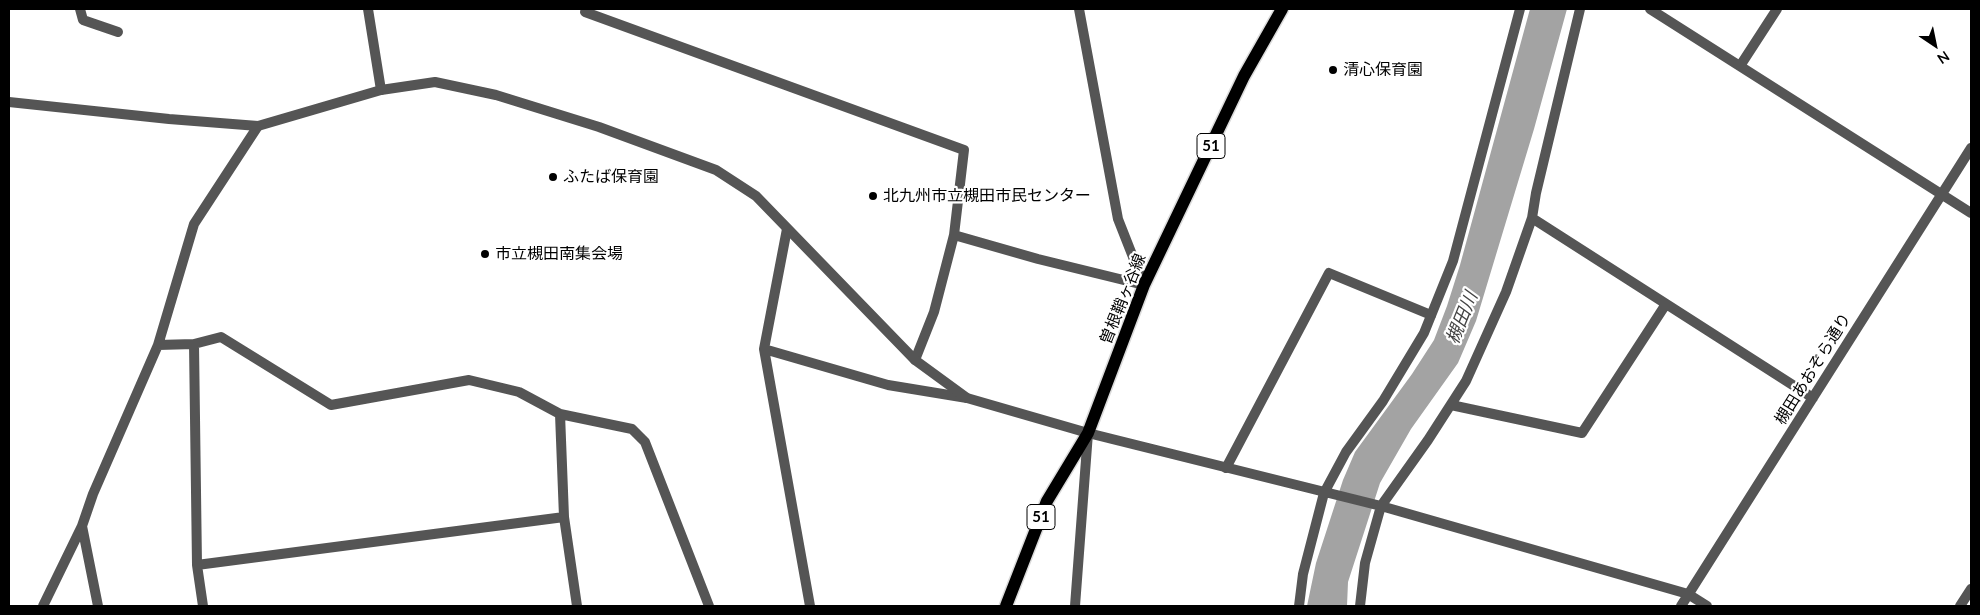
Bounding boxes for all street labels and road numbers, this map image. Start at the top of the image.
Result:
road number: 51 [1197,134,1225,158]
street label: 曽根鞘ヶ谷線 [1096,251,1150,347]
street label: 槻田あおぞら通り [1771,310,1855,428]
road number: 51 [1027,504,1055,530]

